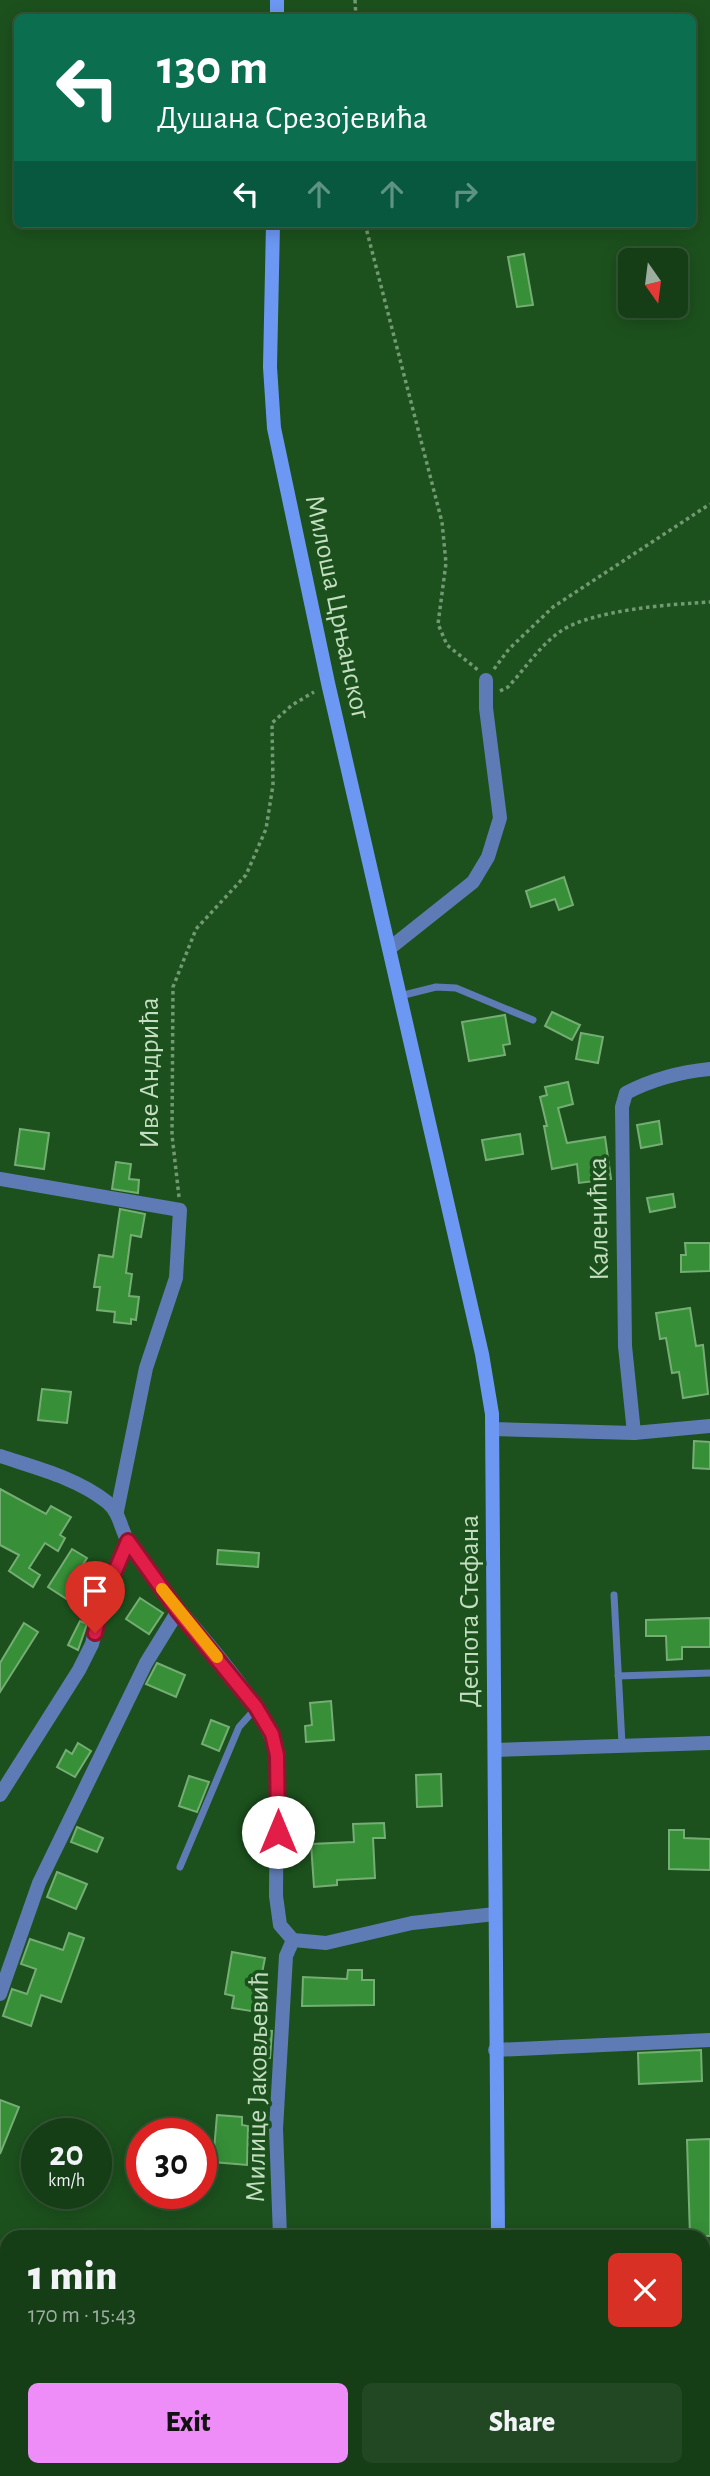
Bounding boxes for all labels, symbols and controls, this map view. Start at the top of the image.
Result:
icon: left [42,42,133,133]
text: 130 m [157,44,268,93]
text: Душана Срезојевића [157,102,428,134]
icon: left [227,175,265,213]
icon: ahead [300,175,338,213]
icon: ahead [373,175,411,213]
icon: right [446,175,484,213]
north arrow [618,248,688,318]
map controls [618,248,688,318]
street label: Милоша Црњанског [300,492,375,722]
street label: Иве Андрића [136,997,164,1149]
street label: Каленићка [584,1157,614,1281]
street label: Деспота Стефана [456,1515,484,1707]
pin [65,1561,125,1633]
icon: arrive [76,1572,114,1610]
position arrow [241,1795,315,1869]
street label: Милице Јаковљевић [242,1971,274,2203]
speed limit sign: 30 [126,2118,217,2209]
text: 20 [49,2137,84,2172]
text: km/h [48,2172,85,2190]
button: close [608,2253,682,2327]
text: 1 min [28,2255,117,2297]
text: 170 m · 15:43 [28,2304,136,2327]
button: Exit [28,2383,348,2463]
button: Share [362,2383,682,2463]

